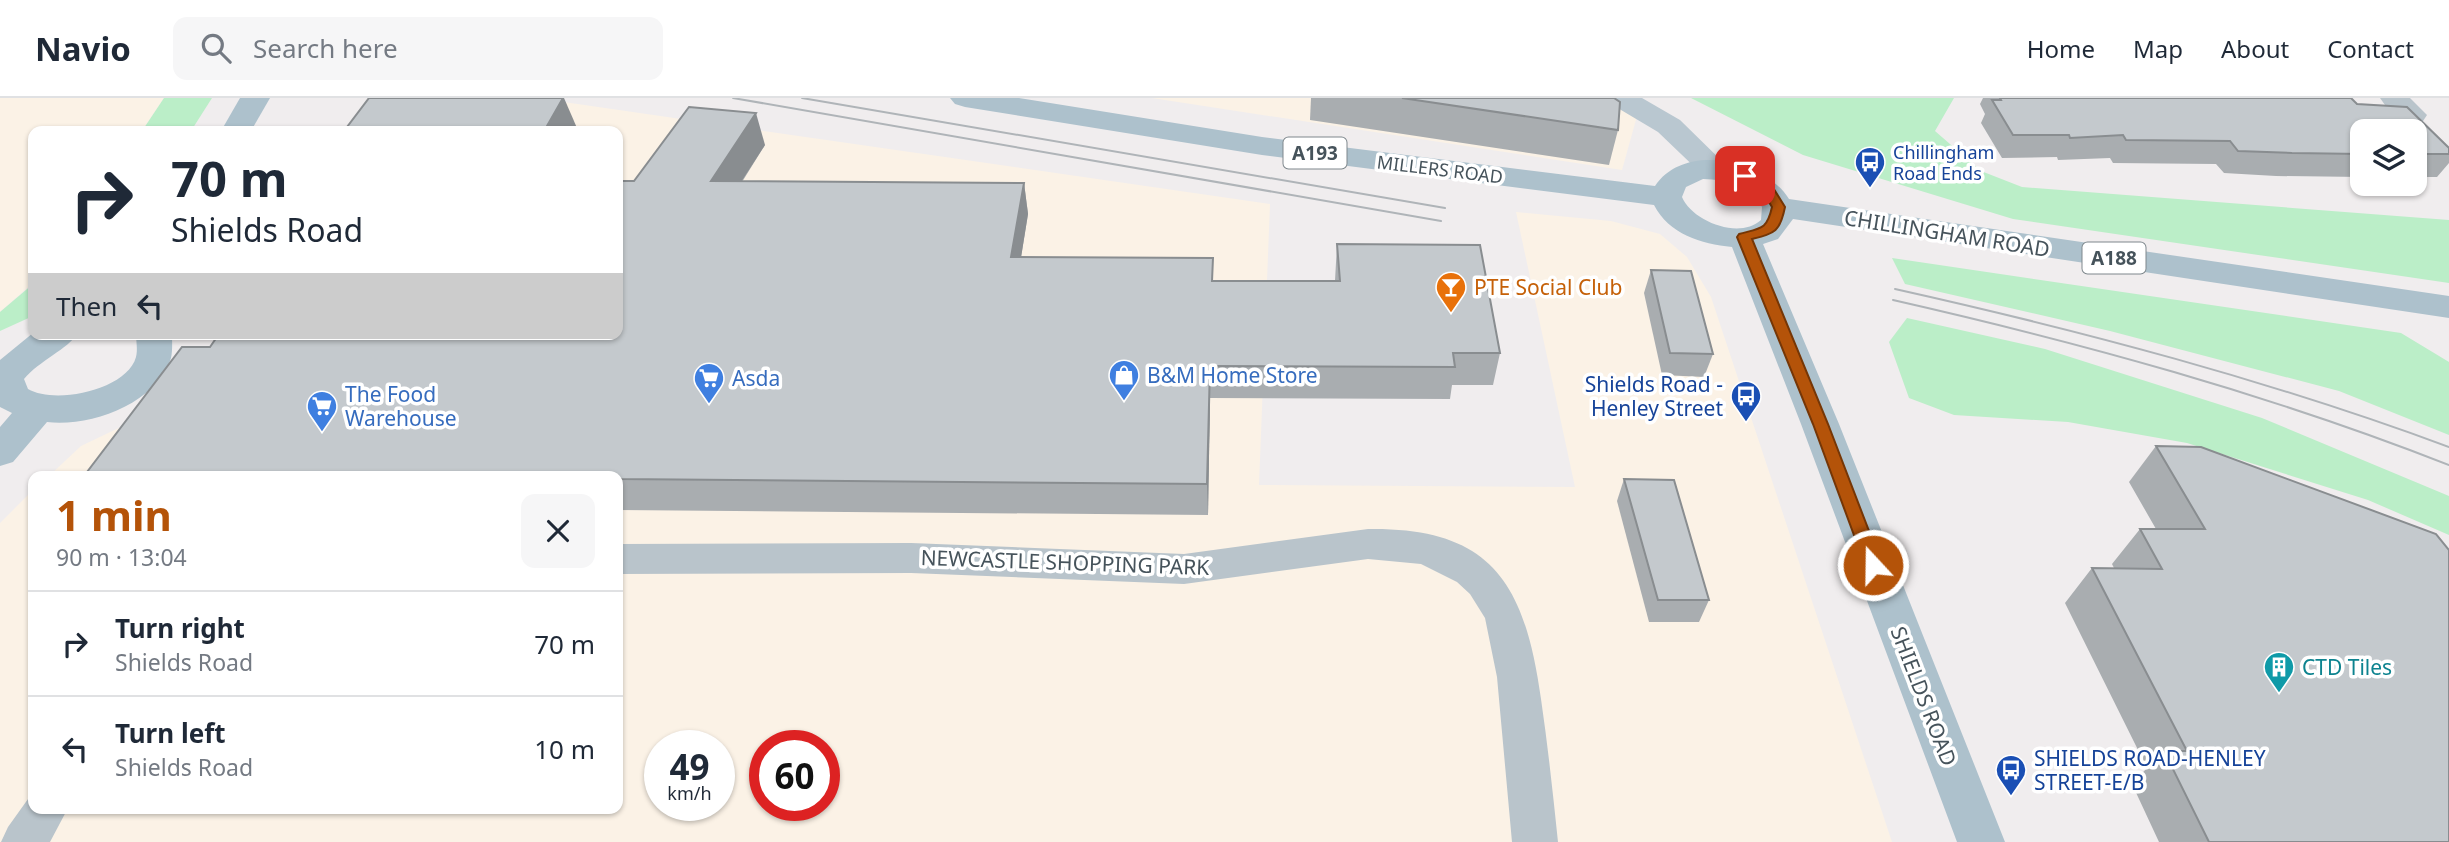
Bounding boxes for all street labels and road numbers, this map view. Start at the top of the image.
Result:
road number: A193 [1284,138,1346,168]
street label: MILLERS ROAD [1376,149,1504,189]
street label: CHILLINGHAM ROAD [1842,203,2052,263]
road number: A188 [2082,242,2146,274]
street label: NEWCASTLE SHOPPING PARK [920,543,1210,581]
street label: SHIELDS ROAD [1885,622,1963,770]

